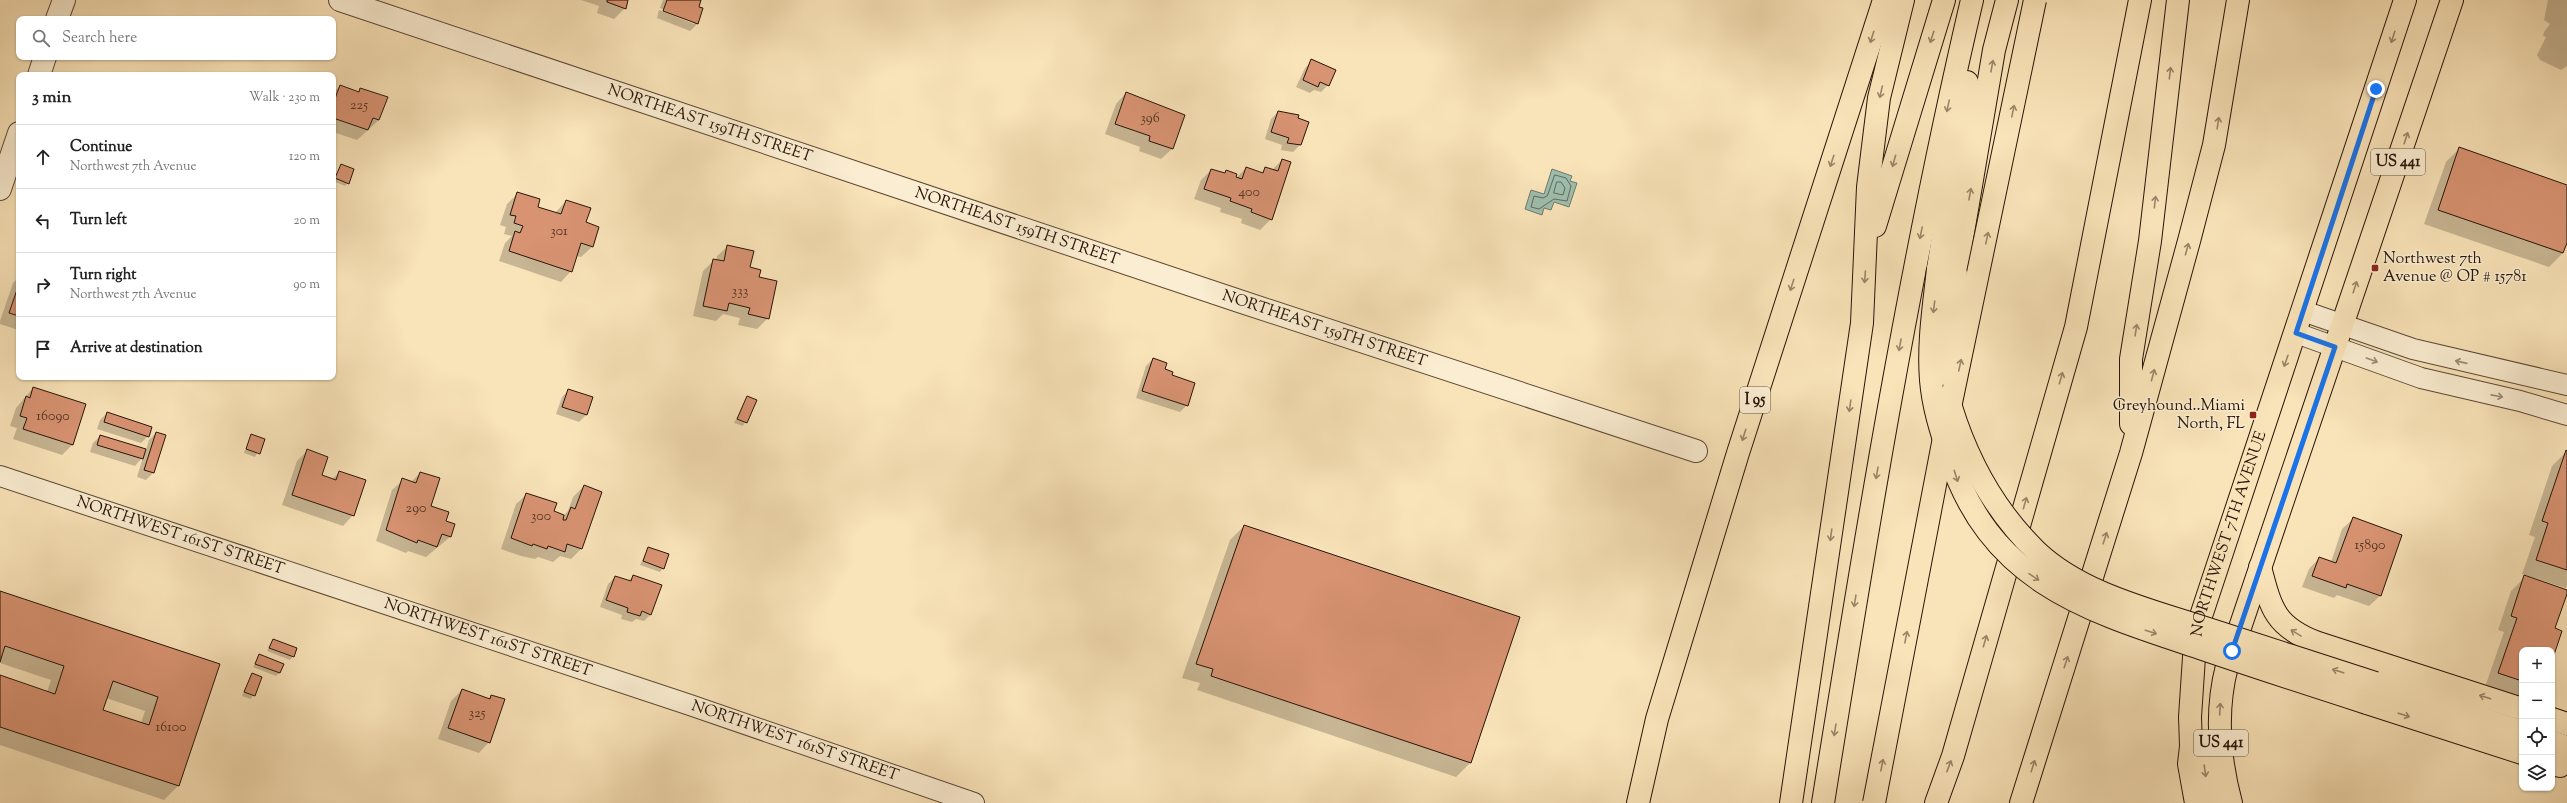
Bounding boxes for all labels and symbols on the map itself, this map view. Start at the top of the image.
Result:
one-way arrow [2389,30,2396,43]
one-way arrow [1867,31,1875,43]
one-way arrow [1928,31,1936,43]
one-way arrow [1988,60,1996,73]
one-way arrow [2166,67,2174,80]
street label: NORTHEAST 159TH STREET [604,79,815,169]
route end [2367,80,2385,98]
one-way arrow [1876,86,1884,99]
house number: 225 [350,96,368,116]
one-way arrow [1943,99,1951,112]
one-way arrow [2009,104,2017,117]
house number: 396 [1140,109,1160,129]
one-way arrow [2214,117,2222,130]
one-way arrow [2403,131,2410,144]
road number: US 441 [2371,149,2425,175]
one-way arrow [1828,154,1835,167]
one-way arrow [1890,154,1897,167]
street label: NORTHEAST 159TH STREET [912,182,1122,272]
house number: 400 [1238,183,1260,203]
one-way arrow [1966,188,1974,201]
one-way arrow [2151,196,2159,209]
house number: 301 [550,222,568,242]
one-way arrow [1916,227,1924,240]
one-way arrow [1983,232,1991,245]
one-way arrow [2184,243,2191,256]
place label: Northwest 7th Avenue @ OP # 15781 [2383,248,2527,289]
marker: Northwest 7th Avenue @ OP # 15781 [2370,263,2380,273]
one-way arrow [1861,270,1868,283]
one-way arrow [1788,278,1795,291]
house number: 333 [732,282,749,302]
one-way arrow [2352,282,2360,294]
street label: NORTHEAST 159TH STREET [1219,285,1430,373]
one-way arrow [1930,300,1937,313]
one-way arrow [2132,324,2140,337]
one-way arrow [1895,338,1903,351]
one-way arrow [2281,355,2289,367]
one-way arrow [2366,357,2378,365]
one-way arrow [2454,357,2467,365]
one-way arrow [1956,359,1964,372]
one-way arrow [2149,369,2157,382]
one-way arrow [2058,372,2065,385]
road number: I 95 [1740,387,1770,413]
one-way arrow [2490,393,2503,401]
place label: Greyhound..Miami North, FL [2113,395,2245,436]
one-way arrow [1846,400,1854,413]
house number: 16090 [36,407,70,427]
marker: Greyhound..Miami North, FL [2248,410,2258,420]
street label: NORTHWEST 7TH AVENUE [2186,428,2273,638]
one-way arrow [1739,429,1747,441]
one-way arrow [1872,466,1880,479]
one-way arrow [1952,469,1960,481]
street label: NORTHWEST 161ST STREET [73,491,287,581]
one-way arrow [2022,497,2029,510]
house number: 290 [406,499,426,519]
house number: 300 [531,507,551,527]
one-way arrow [1827,528,1835,541]
one-way arrow [2102,532,2109,545]
house number: 15890 [2355,536,2385,556]
one-way arrow [2028,573,2040,581]
street label: NORTHWEST 161ST STREET [381,593,595,683]
one-way arrow [1851,595,1859,608]
one-way arrow [2290,628,2302,636]
one-way arrow [2144,629,2157,636]
one-way arrow [1902,631,1910,644]
one-way arrow [1982,635,1989,648]
route start [2223,642,2241,660]
one-way arrow [2063,656,2070,669]
one-way arrow [2331,667,2344,674]
one-way arrow [2479,693,2492,700]
street label: NORTHWEST 161ST STREET [688,695,902,788]
one-way arrow [2216,703,2224,716]
house number: 325 [469,704,486,724]
one-way arrow [2397,712,2410,719]
house number: 16100 [155,718,187,738]
one-way arrow [1830,723,1838,736]
road number: US 441 [2194,730,2248,756]
one-way arrow [1878,759,1886,772]
one-way arrow [2030,760,2037,773]
one-way arrow [1946,761,1954,773]
one-way arrow [2201,764,2208,777]

